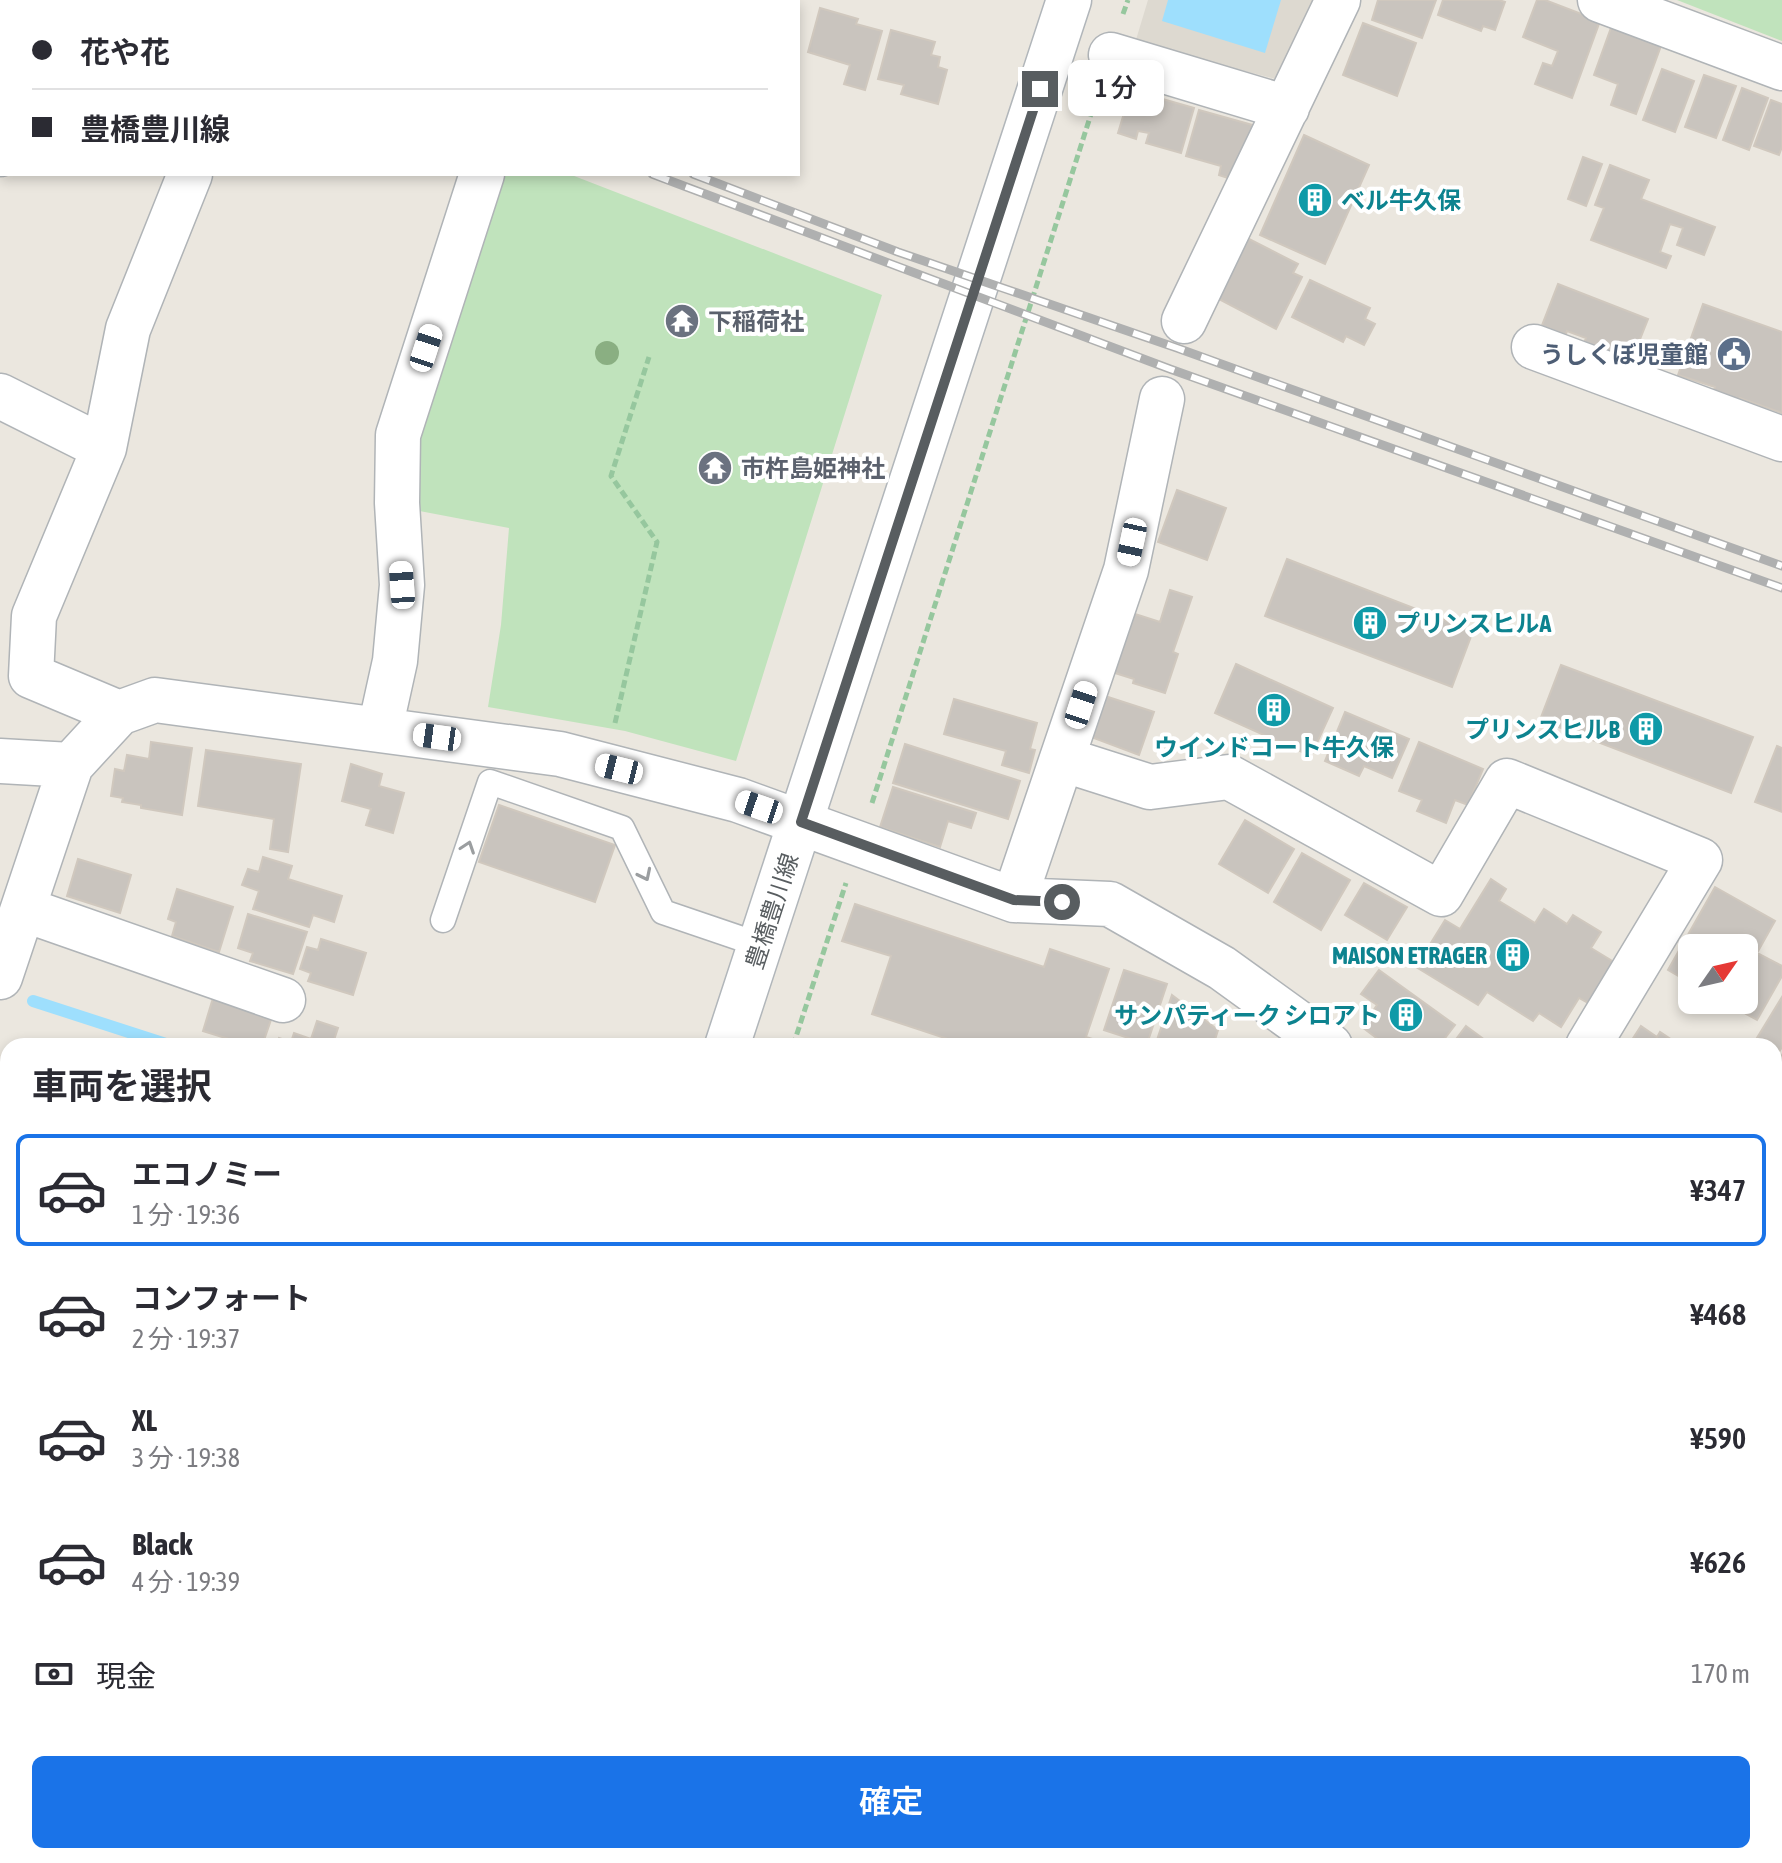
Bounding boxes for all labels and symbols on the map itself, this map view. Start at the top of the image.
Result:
callout: 1 分 [1068,61,1164,117]
route end [1022,71,1058,107]
building icon: ベル牛久保 [1296,181,1334,219]
place label: ベル牛久保 [1341,187,1461,214]
temple icon: 下稲荷社 [663,302,701,340]
place label: 下稲荷社 [708,308,804,335]
car [407,321,445,375]
public building icon: うしくぼ児童館 [1715,335,1753,373]
place label: うしくぼ児童館 [1540,341,1708,368]
temple icon: 市杵島姫神社 [696,449,734,487]
place label: 市杵島姫神社 [741,455,885,482]
car [1115,516,1149,568]
car [388,560,416,610]
building icon: プリンスヒルA [1351,604,1389,642]
place label: プリンスヒルA [1396,610,1552,637]
car [1062,678,1100,732]
building icon: ウインドコート牛久保 [1255,691,1293,729]
building icon: プリンスヒルB [1627,710,1665,748]
place label: プリンスヒルB [1465,716,1621,743]
car [412,722,462,752]
place label: ウインドコート牛久保 [1154,734,1394,761]
car [593,752,645,786]
car [732,788,786,826]
one-way arrow [459,840,475,854]
street label: 豊橋豊川線 [741,850,803,972]
one-way arrow [635,867,651,881]
route start [1044,884,1080,920]
north arrow [1678,934,1758,1014]
building icon: MAISON ETRAGER [1494,936,1532,974]
place label: MAISON ETRAGER [1332,942,1487,969]
building icon: サンパティーク シロアト [1387,996,1425,1034]
place label: サンパティーク シロアト [1114,1002,1380,1029]

